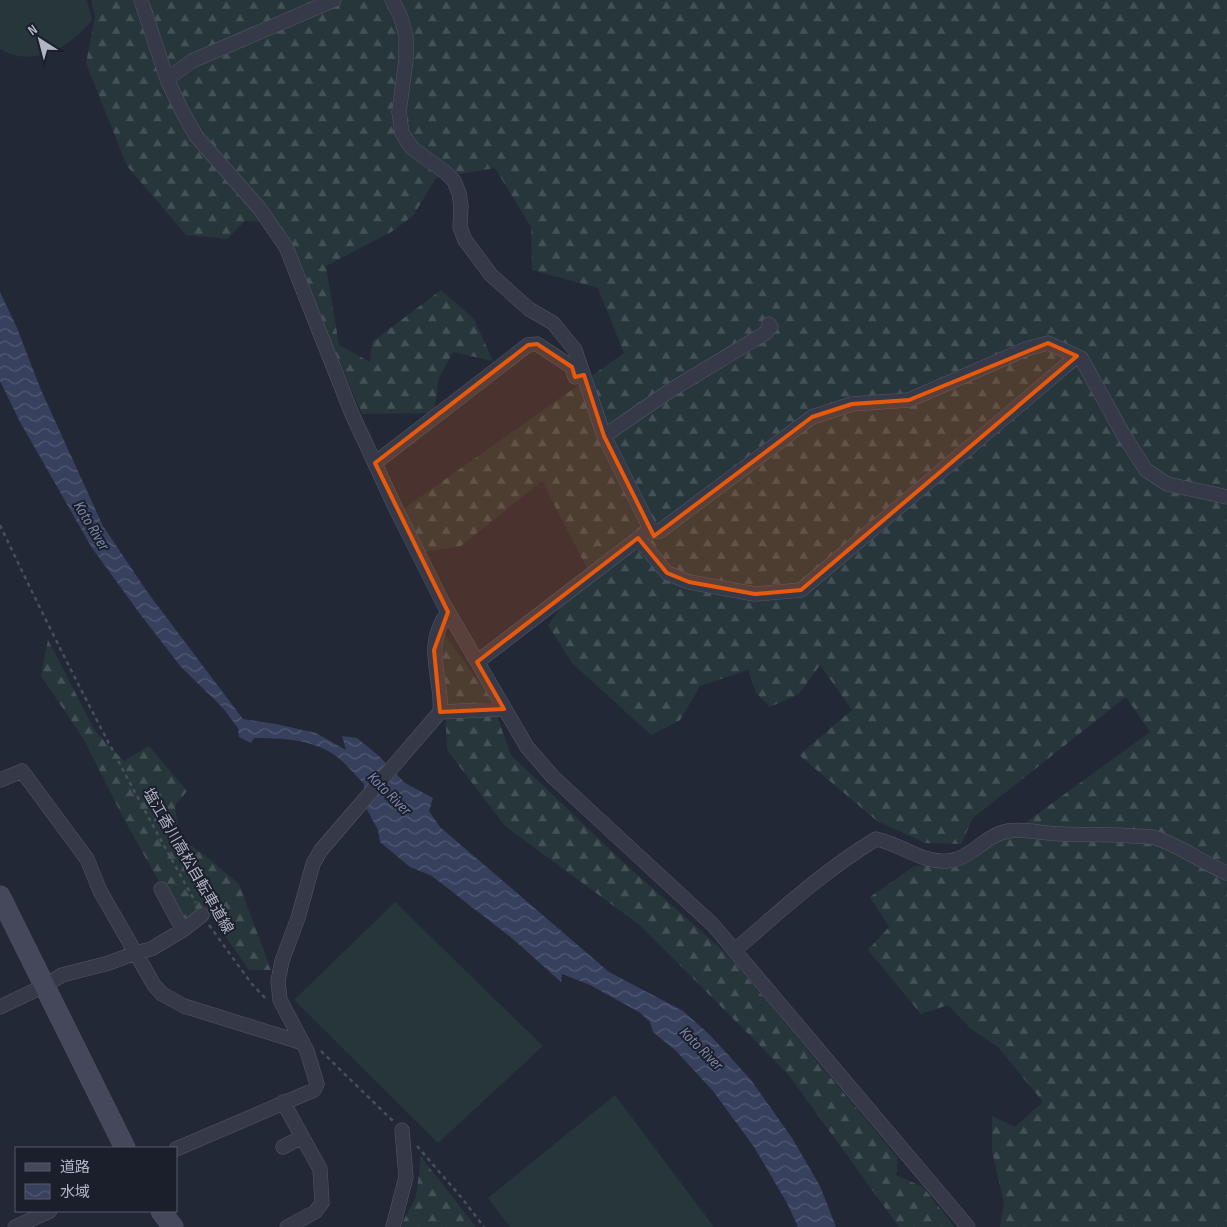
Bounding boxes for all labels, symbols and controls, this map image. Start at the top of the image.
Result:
north arrow [15,15,65,65]
text: N [25,21,41,39]
water label: Koto River [69,498,113,554]
water label: Koto River [363,768,415,820]
street label: 塩江香川高松自転車道線 [139,785,237,937]
water label: Koto River [675,1023,727,1075]
legend [15,1147,178,1212]
text: 道路 [60,1158,90,1177]
text: 水域 [60,1183,90,1202]

